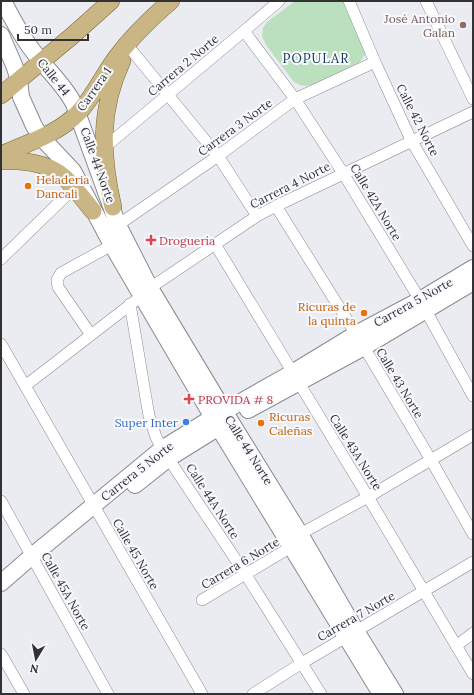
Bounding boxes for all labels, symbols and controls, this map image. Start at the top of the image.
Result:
place label: José Antonio Galan [383,11,455,40]
scale bar [18,16,88,42]
marker: José Antonio Galan [458,20,468,30]
text: 50 m [24,22,52,37]
street label: Carrera 2 Norte [144,31,222,99]
district label: POPULAR [283,50,349,67]
street label: Calle 44 [34,55,74,99]
street label: Carrera 1 [73,64,115,114]
street label: Calle 42 Norte [393,81,443,159]
street label: Carrera 3 Norte [195,95,275,159]
street label: Calle 44 Norte [77,125,119,205]
street label: Carrera 4 Norte [247,158,333,212]
street label: Calle 42A Norte [347,161,405,244]
place label: Heladeria Dancali [36,172,90,201]
marker: Heladeria Dancali [23,181,33,191]
place label: Droguería [159,233,215,248]
marker: Droguería [146,235,156,245]
street label: Carrera 5 Norte [371,274,456,330]
place label: Ricuras de la quinta [298,299,356,328]
marker: Ricuras de la quinta [359,308,369,318]
street label: Calle 43 Norte [373,345,427,421]
place label: PROVIDA # 8 [198,392,274,407]
marker: PROVIDA # 8 [183,393,195,405]
place label: Ricuras Caleñas [269,409,313,438]
street label: Calle 43A Norte [327,411,386,493]
street label: Calle 44 Norte [222,412,277,488]
place label: Super Inter [115,415,179,430]
marker: Super Inter [181,417,191,427]
marker: Ricuras Caleñas [256,418,266,428]
street label: Carrera 5 Norte [98,438,177,504]
street label: Calle 44A Norte [183,460,243,542]
street label: Calle 45 Norte [110,516,163,593]
street label: Carrera 6 Norte [198,534,282,592]
street label: Calle 45A Norte [38,549,94,633]
street label: Carrera 7 Norte [315,588,398,644]
north arrow [16,639,56,679]
text: N [28,661,40,676]

